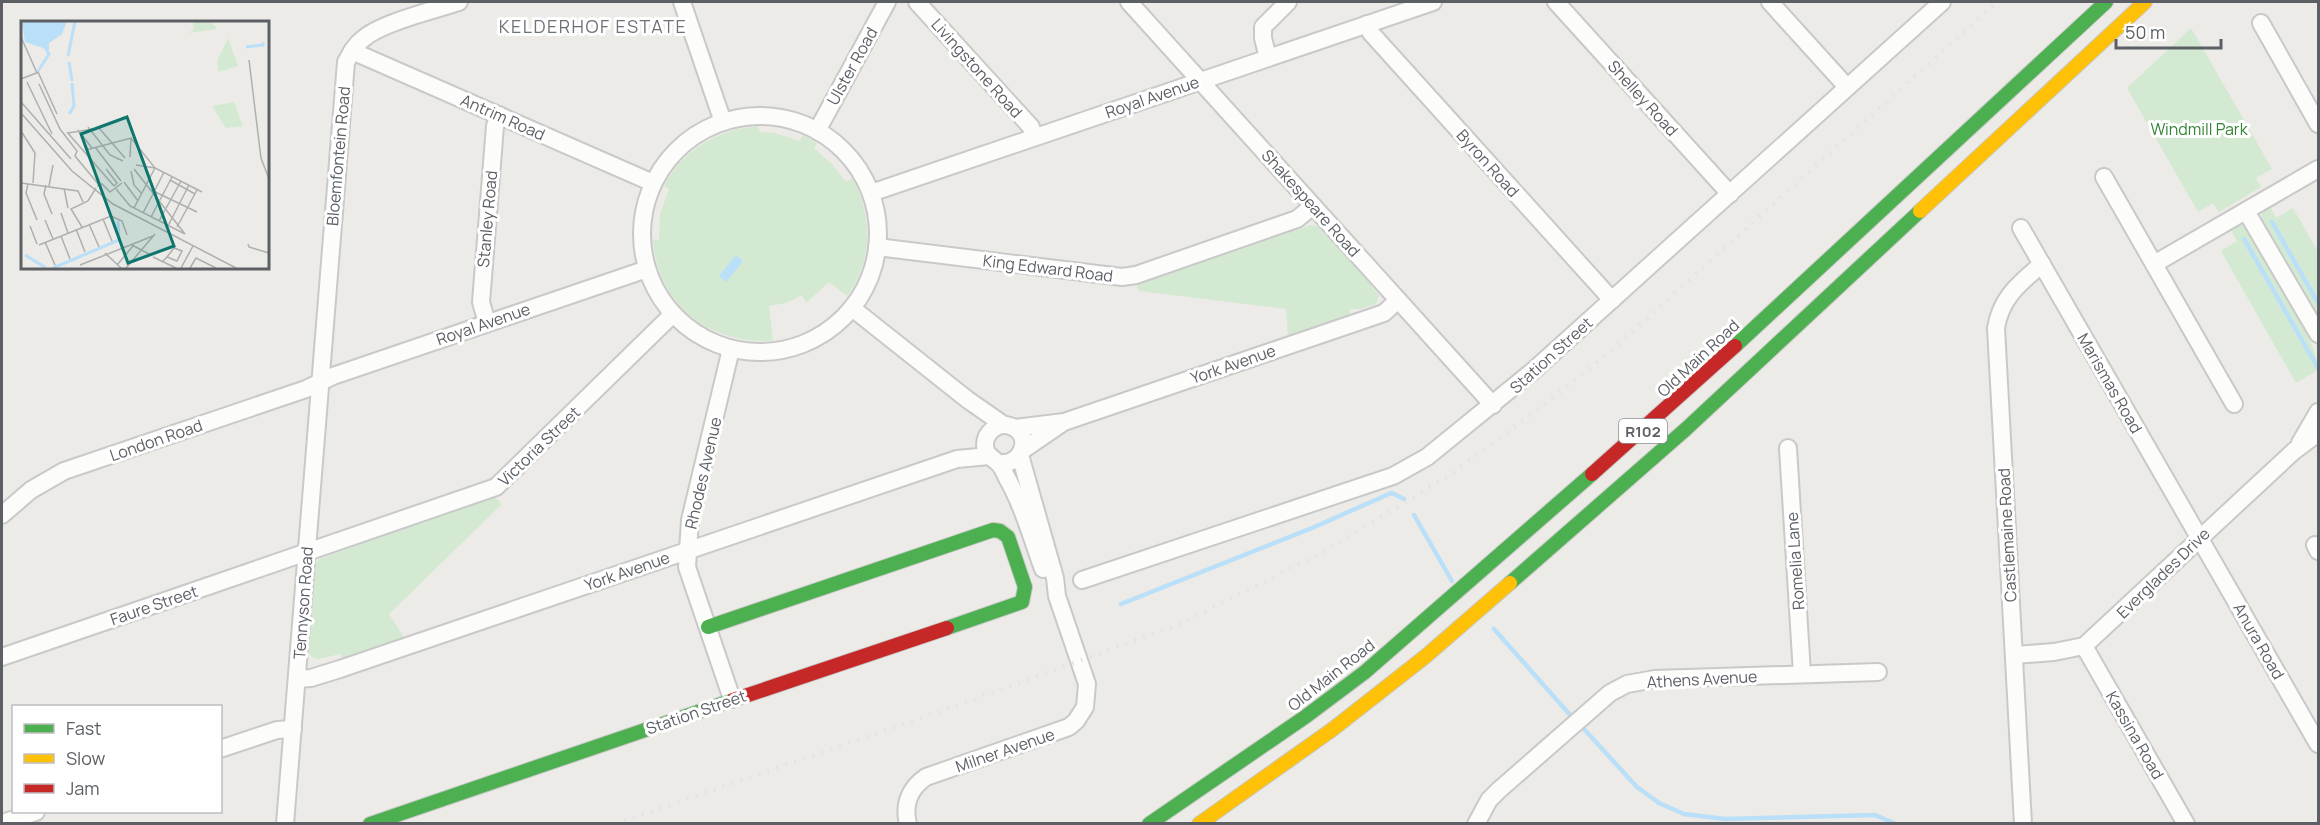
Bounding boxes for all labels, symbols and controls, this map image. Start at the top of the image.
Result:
scale bar [2116,12,2221,50]
district label: KELDERHOF ESTATE [499,14,687,38]
street label: Livingstone Road [926,14,1028,122]
text: 50 m [2125,20,2165,44]
inset map [21,21,268,268]
street label: Ulster Road [822,23,882,109]
street label: Shelley Road [1603,55,1683,141]
street label: Royal Avenue [1102,71,1202,123]
street label: Bloemfontein Road [321,85,355,227]
street label: Antrim Road [457,89,549,145]
park label: Windmill Park [2150,118,2249,140]
street label: Byron Road [1452,124,1524,202]
street label: Shakespeare Road [1257,145,1365,261]
street label: Stanley Road [472,170,502,268]
street label: King Edward Road [982,249,1114,287]
street label: Royal Avenue [433,298,533,350]
street label: Station Street [1505,312,1597,398]
street label: Old Main Road [1652,314,1744,402]
street label: Marismas Road [2072,329,2148,437]
street label: York Avenue [1187,339,1279,389]
street label: Victoria Street [493,401,585,491]
street label: London Road [107,414,205,466]
street label: Rhodes Avenue [679,415,727,531]
road number: R102 [1619,419,1667,443]
street label: Castlemaine Road [1993,467,2021,603]
street label: Romelia Lane [1781,511,1809,611]
street label: Everglades Drive [2112,523,2214,623]
street label: Tennyson Road [288,546,318,660]
street label: York Avenue [581,546,673,596]
street label: Faure Street [107,580,201,630]
street label: Anura Road [2228,599,2290,683]
street label: Old Main Road [1283,634,1379,716]
street label: Athens Avenue [1646,665,1758,693]
street label: Station Street [643,685,749,739]
street label: Kassina Road [2101,687,2169,783]
legend [12,705,222,813]
text: Fast [66,716,101,740]
street label: Milner Avenue [953,723,1057,777]
text: Slow [66,746,106,770]
text: Jam [66,776,100,800]

